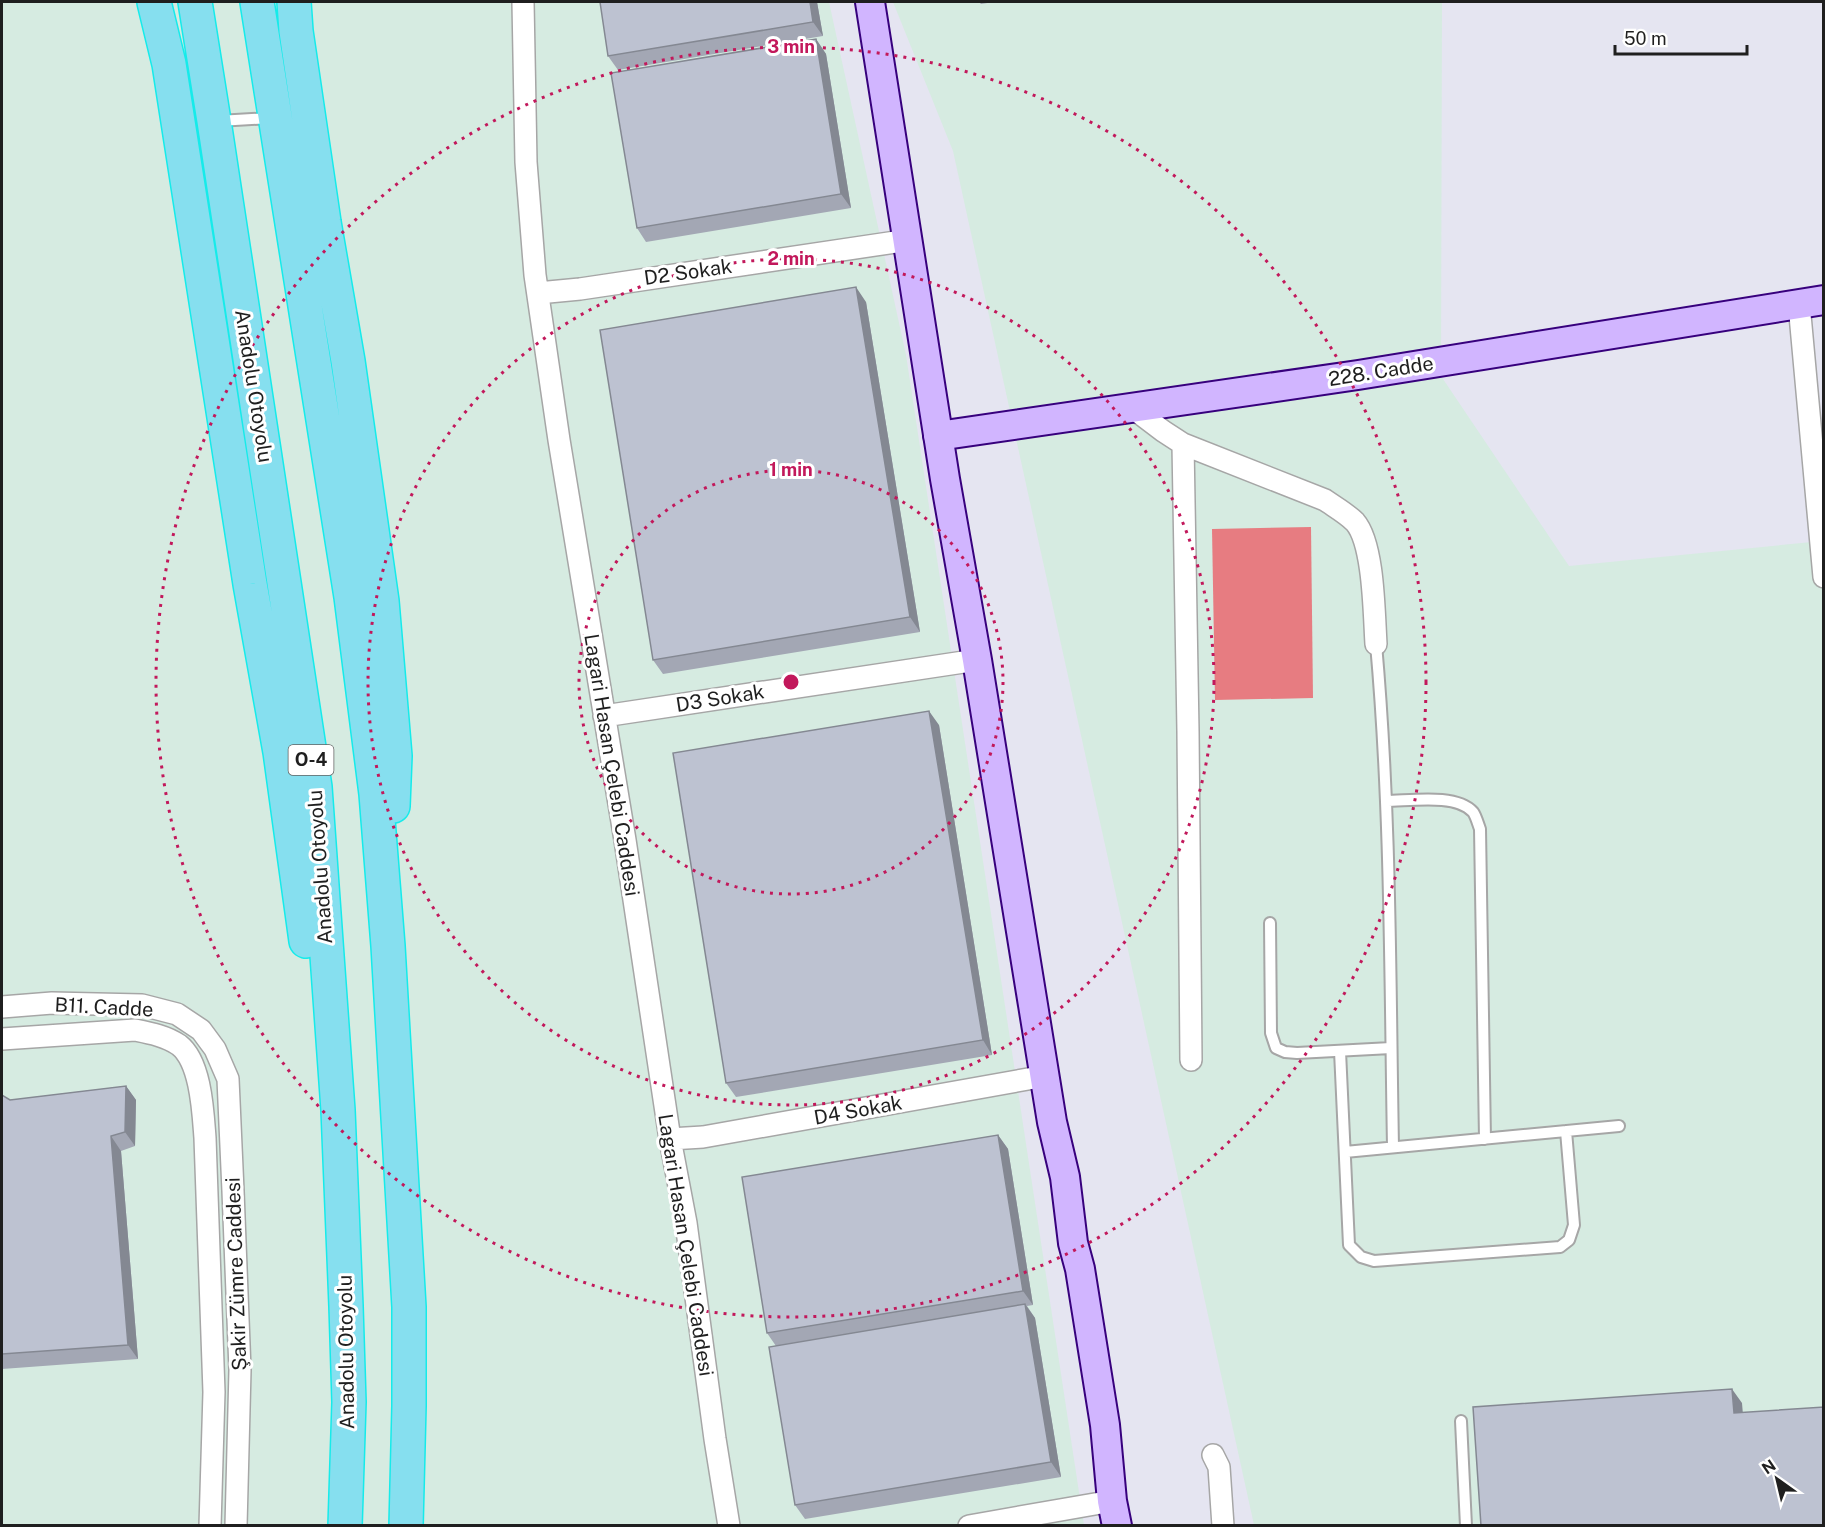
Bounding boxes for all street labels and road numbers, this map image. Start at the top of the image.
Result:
street label: D2 Sokak [642,254,734,290]
street label: Anadolu Otoyolu [230,308,278,464]
street label: 228. Cadde [1327,351,1435,391]
street label: Lagari Hasan Çelebi Caddesi [579,632,645,898]
street label: D3 Sokak [674,679,766,717]
road number: O-4 [288,745,334,775]
street label: Anadolu Otoyolu [303,789,337,945]
street label: B11. Cadde [54,992,154,1022]
street label: D4 Sokak [812,1090,904,1130]
street label: Lagari Hasan Çelebi Caddesi [653,1112,719,1378]
street label: Şakir Zümre Caddesi [221,1177,251,1371]
street label: Anadolu Otoyolu [333,1275,359,1429]

